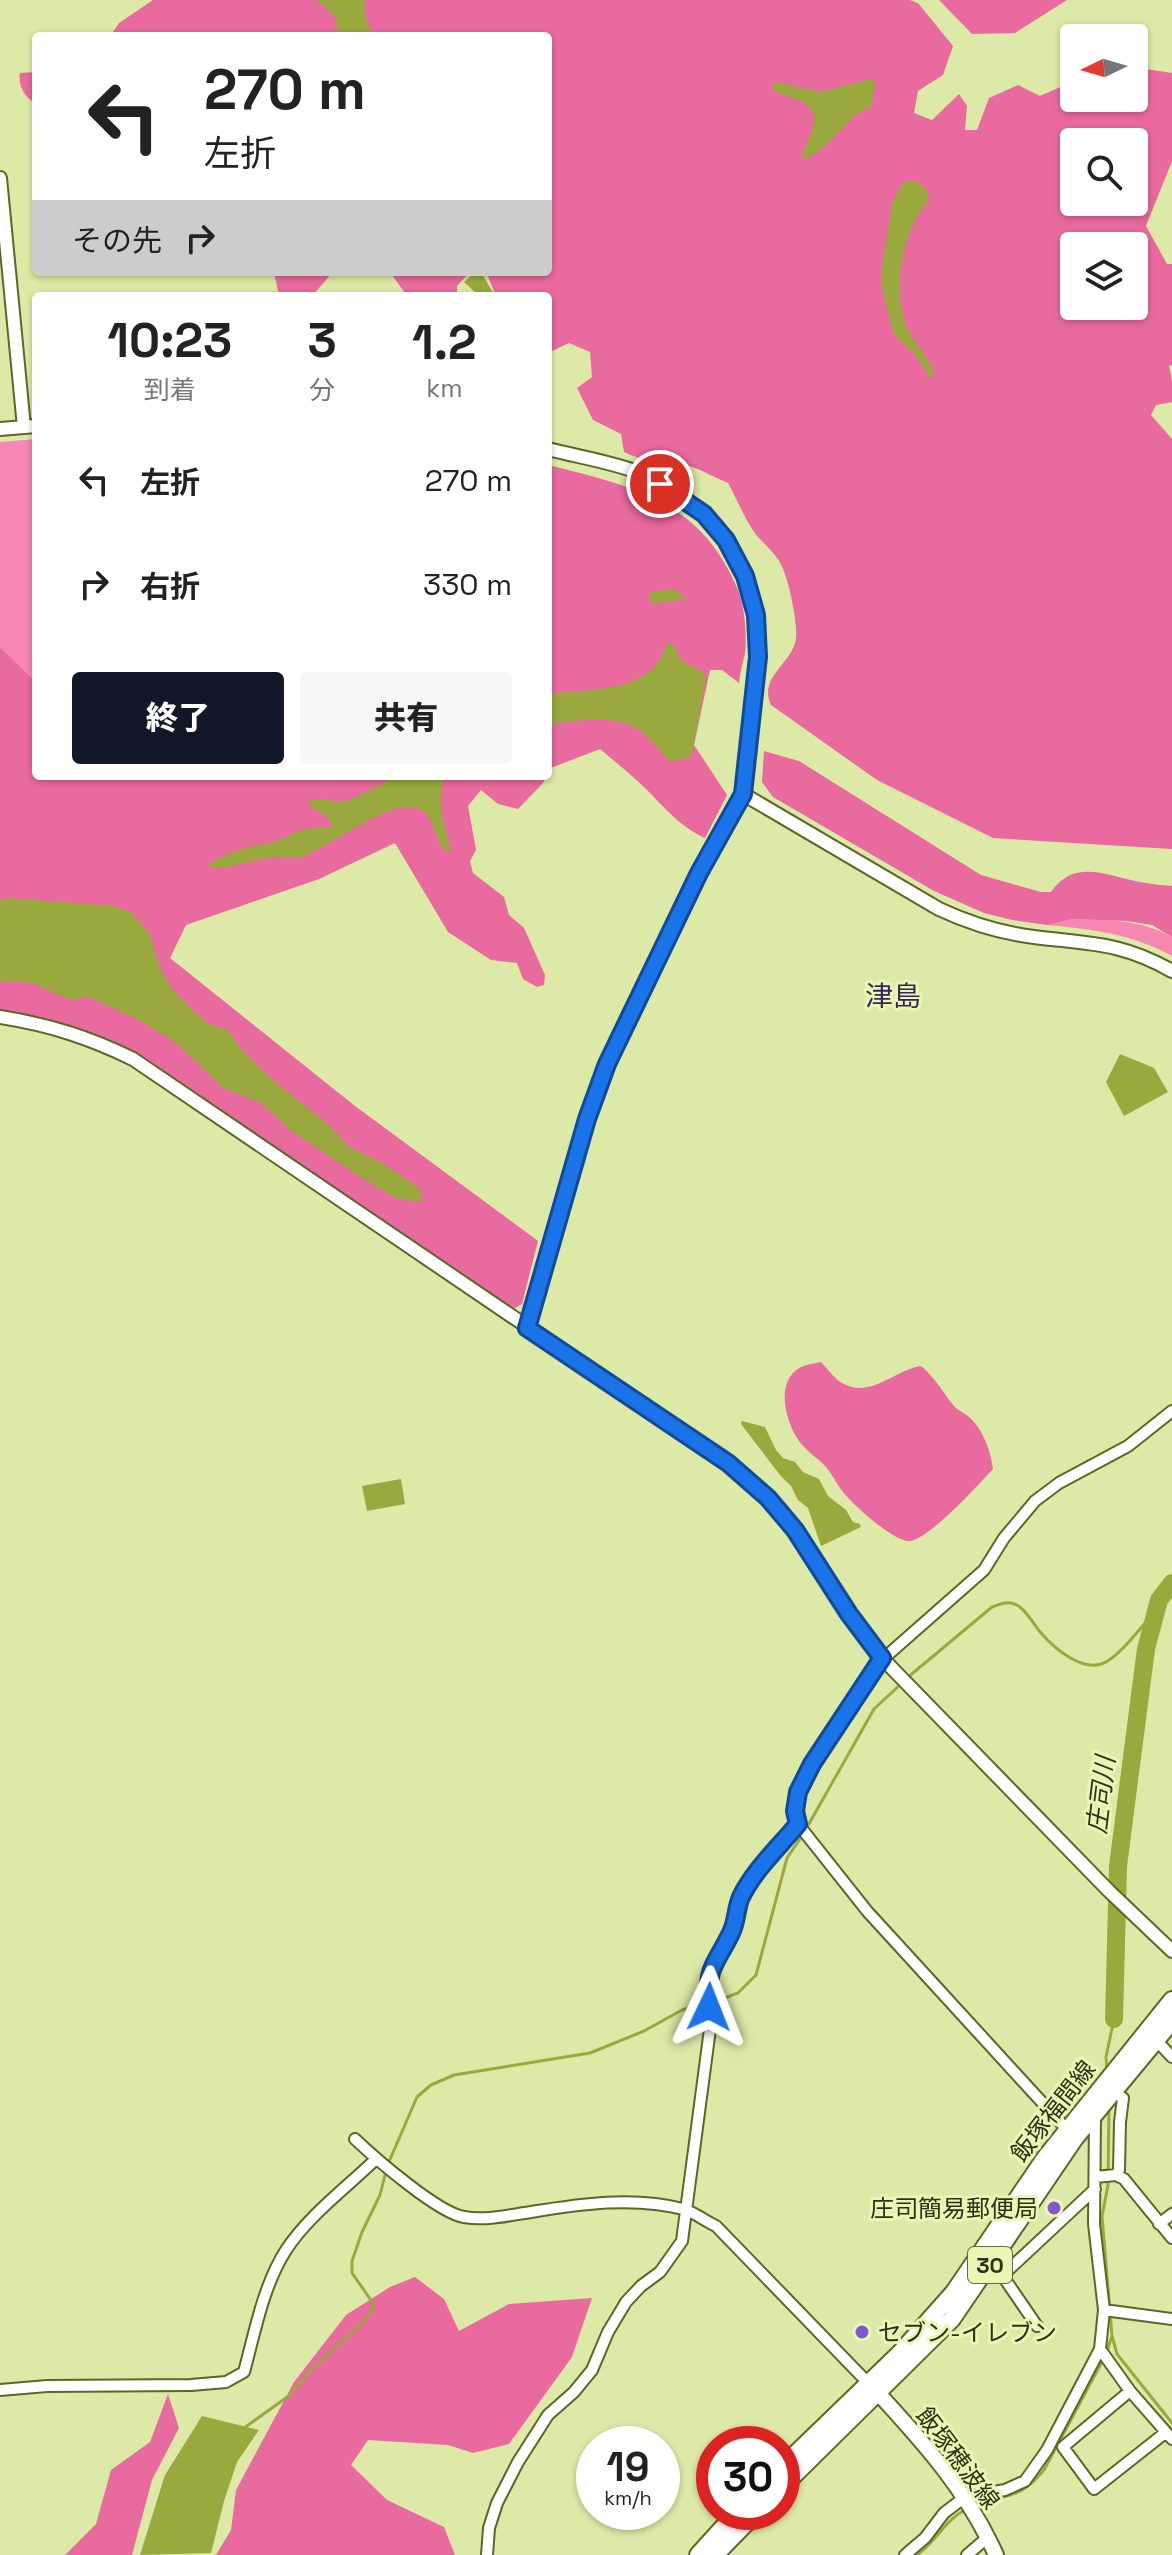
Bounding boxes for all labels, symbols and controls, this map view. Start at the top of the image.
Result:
north arrow [1060,24,1148,112]
map controls [1060,24,1148,320]
text: 270 m [204,54,366,125]
icon: left [72,64,176,168]
button: search [1060,128,1148,216]
text: 左折 [204,131,276,177]
icon: right [178,216,222,260]
text: その先 [72,221,162,260]
button: layers [1060,232,1148,320]
text: 10:23 [107,310,232,371]
text: 3 [308,310,337,371]
text: 1.2 [412,312,477,373]
text: km [426,371,463,405]
text: 到着 [144,373,196,407]
text: 分 [309,373,335,407]
pin [626,450,694,518]
icon: left [72,458,116,502]
text: 270 m [425,461,512,500]
icon: arrive [638,462,682,506]
text: 左折 [140,463,200,502]
icon: right [72,562,116,606]
text: 330 m [423,565,512,604]
text: 右折 [140,567,200,606]
button: 終了 [72,672,284,764]
button: 共有 [300,672,512,764]
district label: 津島 [865,978,921,1014]
water label: 庄司川 [1079,1751,1123,1836]
position arrow [667,1965,751,2049]
street label: 飯塚福間線 [1004,2054,1102,2168]
place label: 庄司簡易郵便局 [870,2193,1038,2224]
marker: 庄司簡易郵便局 [1045,2199,1063,2217]
road number: 30 [968,2247,1012,2283]
place label: セブン-イレブン [878,2317,1057,2348]
marker: セブン-イレブン [853,2323,871,2341]
street label: 飯塚穂波線 [910,2401,1006,2515]
speed limit sign: 30 [696,2426,800,2530]
text: 19 [607,2442,649,2493]
text: km/h [604,2485,652,2511]

